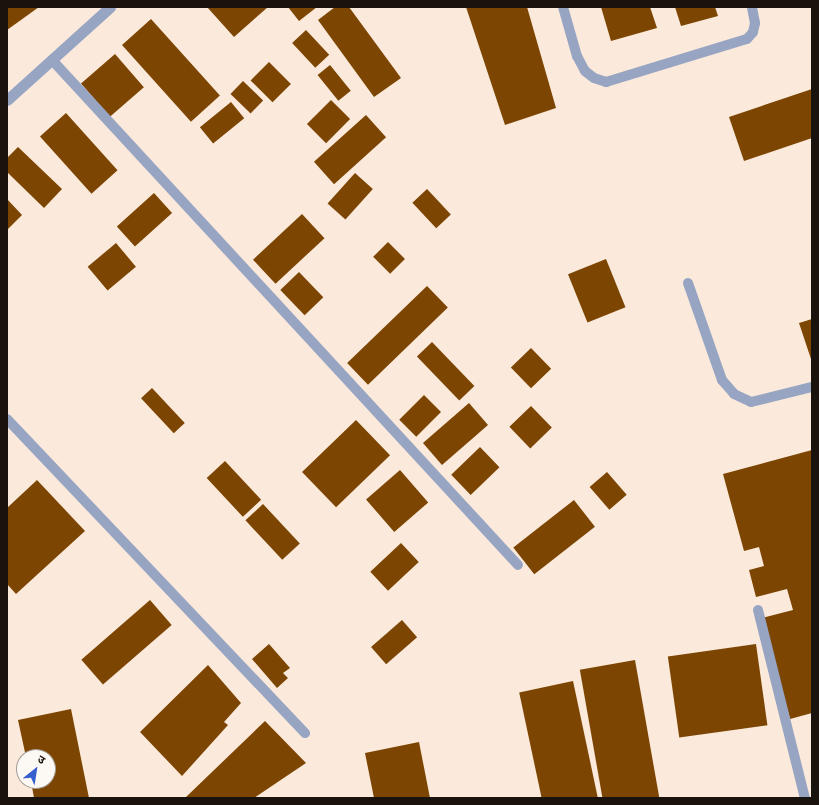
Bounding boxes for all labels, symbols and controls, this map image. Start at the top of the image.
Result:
north arrow [16,749,56,789]
text: उ [35,751,48,767]

